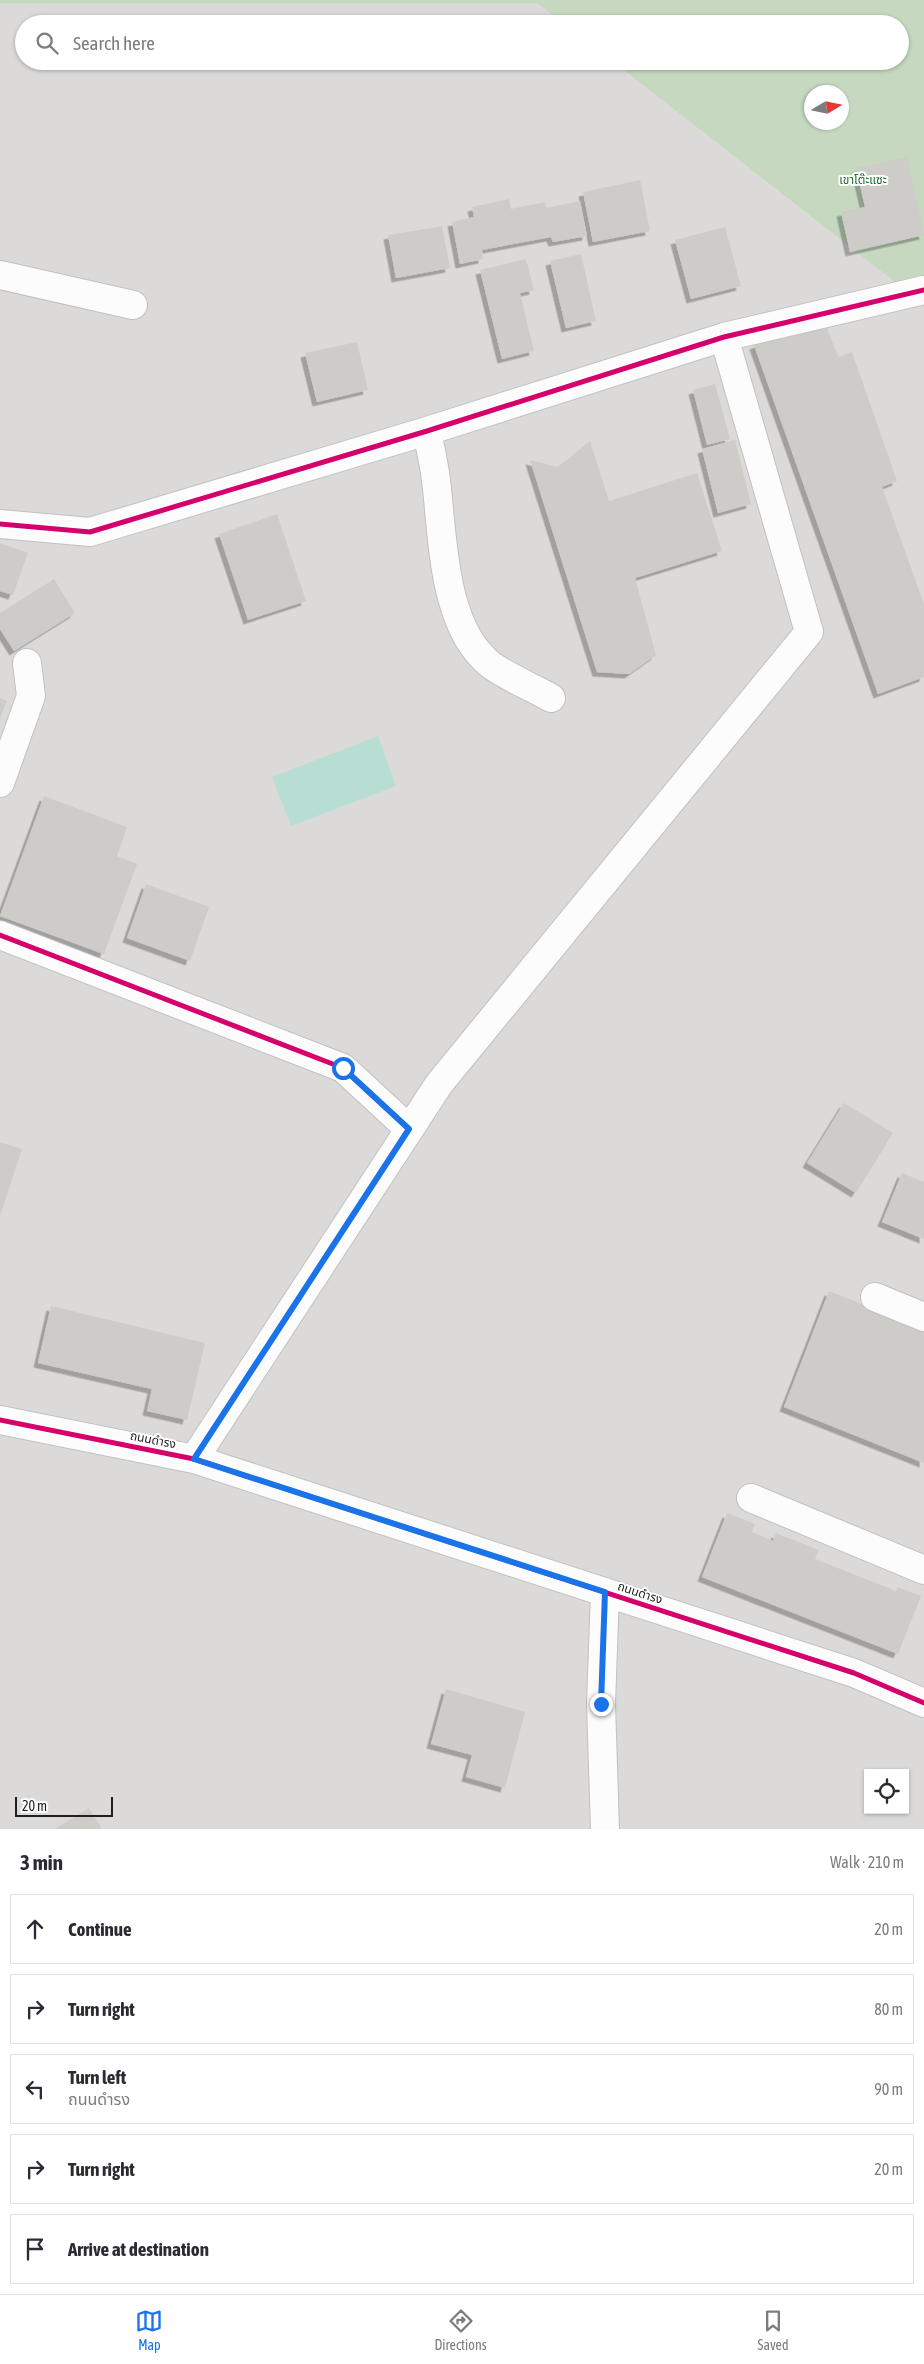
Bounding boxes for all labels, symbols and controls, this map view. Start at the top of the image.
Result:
search box [15,15,909,70]
icon: search [33,29,61,57]
text: Search here [73,32,155,54]
north arrow [804,85,849,130]
park label: เขาโต๊ะแซะ [839,173,887,187]
route start [332,1057,355,1080]
street label: ถนนดำรง [129,1429,177,1451]
street label: ถนนดำรง [616,1579,664,1607]
route end [590,1693,613,1716]
map controls [864,1769,909,1814]
button: locate [864,1769,909,1814]
scale bar [15,1794,112,1817]
text: 20 m [22,1798,47,1814]
text: 3 min [20,1850,63,1874]
text: Walk · 210 m [830,1853,904,1871]
icon: ahead [21,1915,49,1943]
text: Continue [68,1918,132,1940]
text: 20 m [874,1920,903,1938]
icon: right [21,1995,49,2023]
text: Turn right [68,1998,135,2020]
text: 80 m [874,2000,903,2018]
text: Turn left [68,2066,126,2088]
icon: left [21,2075,49,2103]
text: 90 m [874,2080,903,2098]
text: ถนนดำรง [68,2090,130,2108]
icon: right [21,2155,49,2183]
text: Turn right [68,2158,135,2180]
text: 20 m [874,2160,903,2178]
icon: arrive [21,2235,49,2263]
text: Arrive at destination [68,2238,209,2260]
tab: Map [135,2307,163,2353]
tab: Directions [434,2307,487,2353]
tab: Saved [758,2307,789,2353]

